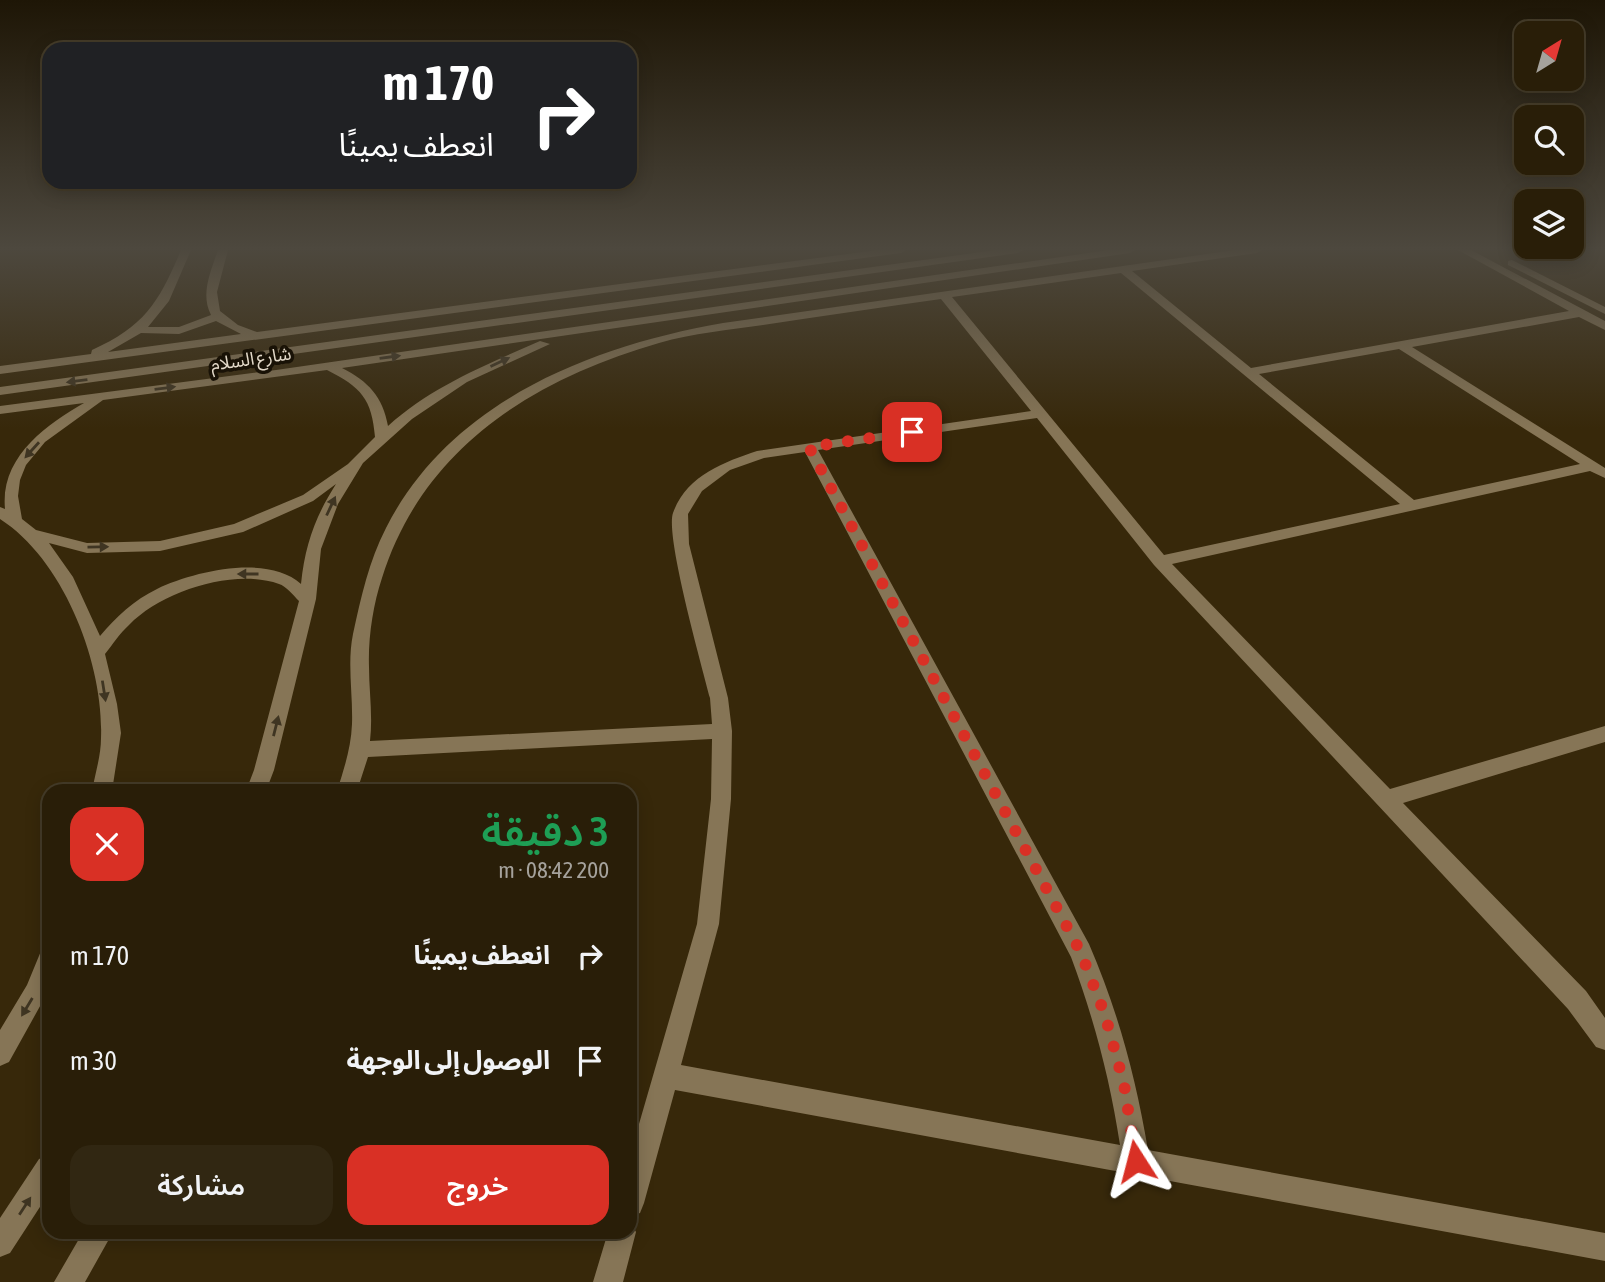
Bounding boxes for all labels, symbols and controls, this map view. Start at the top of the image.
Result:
north arrow [1514,21,1584,91]
map controls [1514,21,1584,259]
text: 170 m [383,54,494,110]
icon: right [518,70,609,161]
button: search [1514,105,1584,175]
text: انعطف يمينًا [339,126,494,163]
button: layers [1514,189,1584,259]
street label: شارع السلام [209,342,293,379]
one-way arrow [379,351,401,362]
one-way arrow [490,356,510,367]
one-way arrow [66,375,88,386]
one-way arrow [154,383,176,394]
pin [882,402,942,462]
icon: arrive [893,413,931,451]
one-way arrow [24,441,40,459]
one-way arrow [325,496,337,516]
one-way arrow [88,542,110,553]
one-way arrow [237,568,259,580]
one-way arrow [99,680,110,702]
one-way arrow [271,715,282,737]
button: close [70,807,144,881]
text: 3 دقيقة [482,807,609,855]
text: 200 m · 08:42 [498,857,609,883]
icon: right [571,937,609,975]
text: انعطف يمينًا [413,940,550,970]
text: 170 m [70,941,129,971]
one-way arrow [21,998,33,1017]
icon: arrive [571,1042,609,1080]
text: الوصول إلى الوجهة [347,1045,550,1075]
text: 30 m [70,1046,117,1076]
position arrow [1099,1124,1173,1198]
button: مشاركة [70,1145,333,1225]
button: خروج [347,1145,609,1225]
one-way arrow [18,1197,31,1216]

